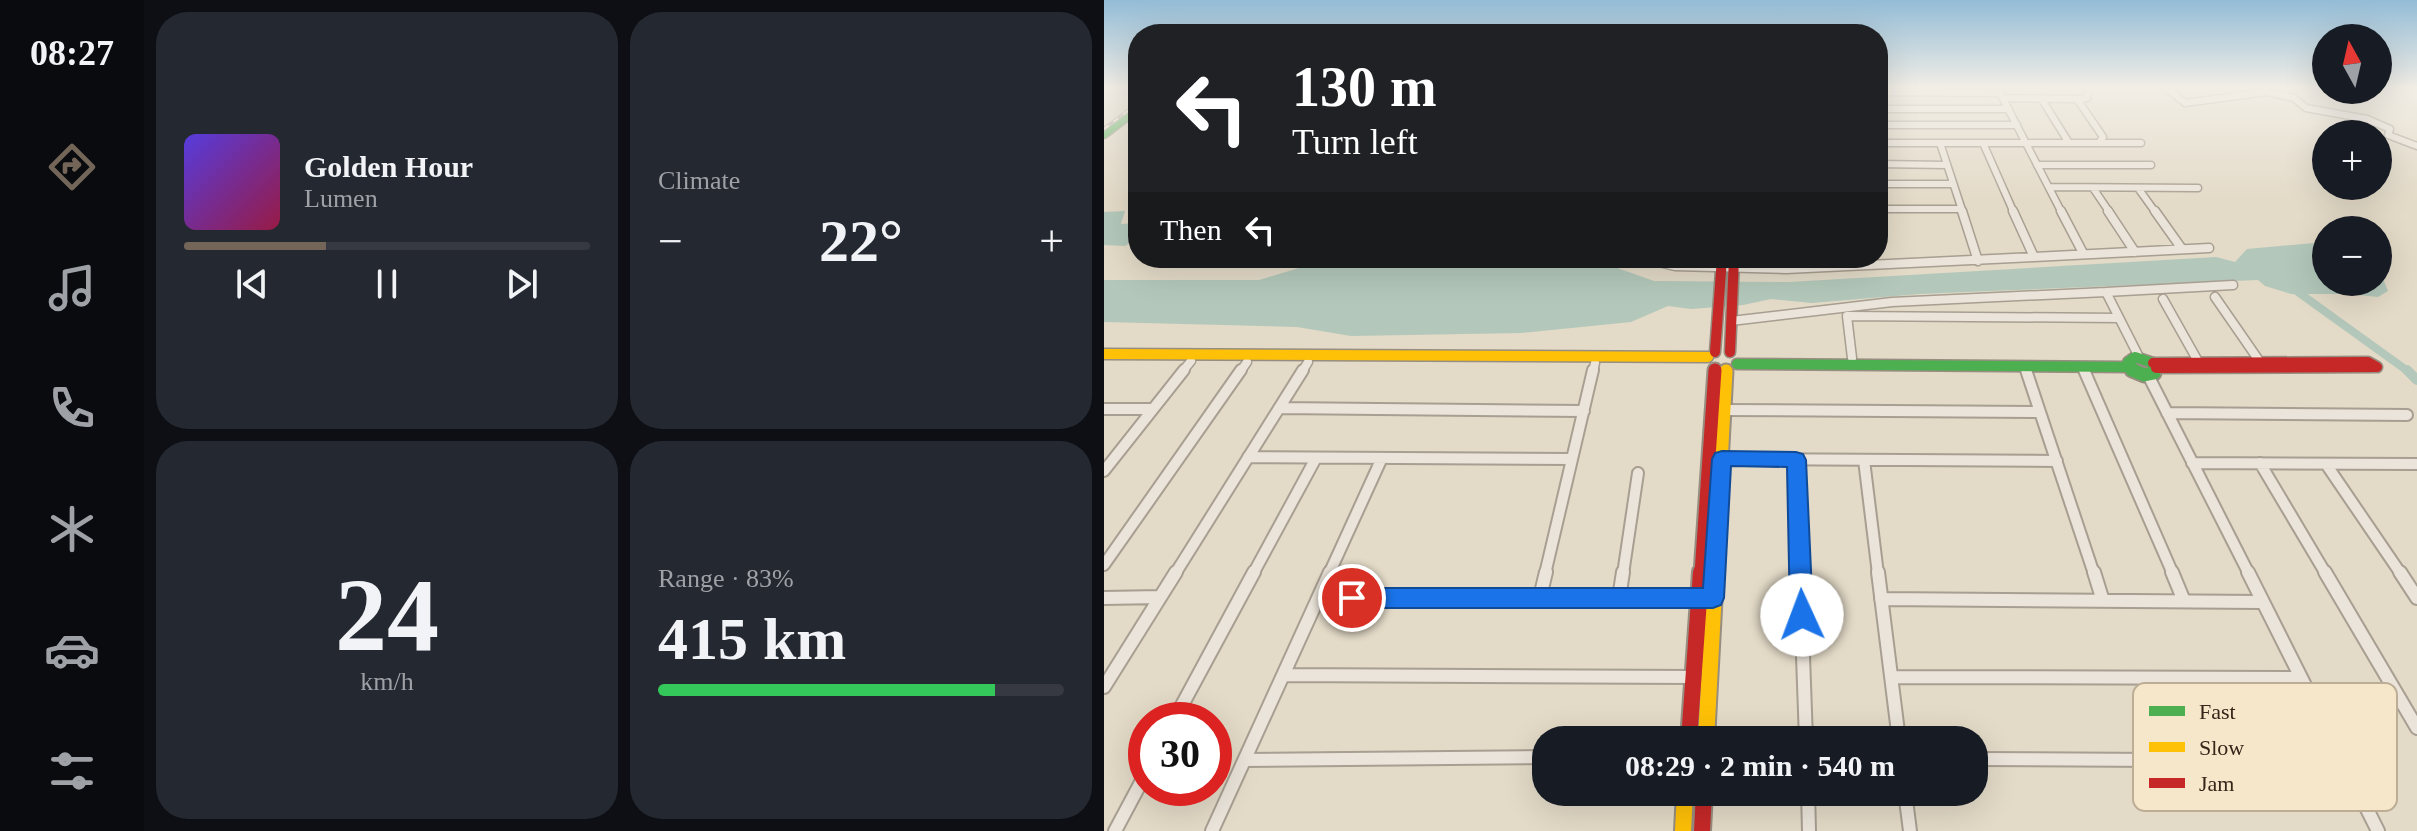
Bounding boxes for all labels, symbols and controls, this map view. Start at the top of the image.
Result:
north arrow [2312,24,2392,104]
map controls [2312,24,2392,296]
text: 08:27 [30,33,114,73]
icon: left [1160,56,1264,160]
text: 130 m [1292,56,1437,118]
button: + [2312,120,2392,200]
text: Turn left [1292,122,1418,162]
icon: directions [44,139,100,195]
text: Golden Hour [304,150,473,183]
text: Climate [658,166,740,195]
text: Lumen [304,184,378,213]
text: 22° [819,208,903,274]
icon: left [1238,208,1282,252]
text: Then [1160,213,1222,246]
button: − [2312,216,2392,296]
text: − [658,217,683,266]
text: + [1039,217,1064,266]
icon: music [44,260,100,316]
icon: previous [230,262,274,306]
icon: pause [365,262,409,306]
icon: next [500,262,544,306]
icon: phone [44,380,100,436]
icon: climate [44,501,100,557]
text: 24 [335,557,439,672]
text: Range · 83% [658,564,794,593]
pin [1318,564,1386,632]
position arrow [1760,573,1844,657]
icon: arrive [1330,576,1374,620]
text: 415 km [658,606,846,672]
icon: car [44,622,100,678]
text: km/h [360,667,414,696]
legend [2133,683,2397,811]
text: Fast [2199,699,2236,724]
speed limit sign: 30 [1128,702,1232,806]
text: Slow [2199,735,2244,760]
icon: filters [44,743,100,799]
text: 08:29 · 2 min · 540 m [1625,749,1895,782]
text: Jam [2199,771,2234,796]

